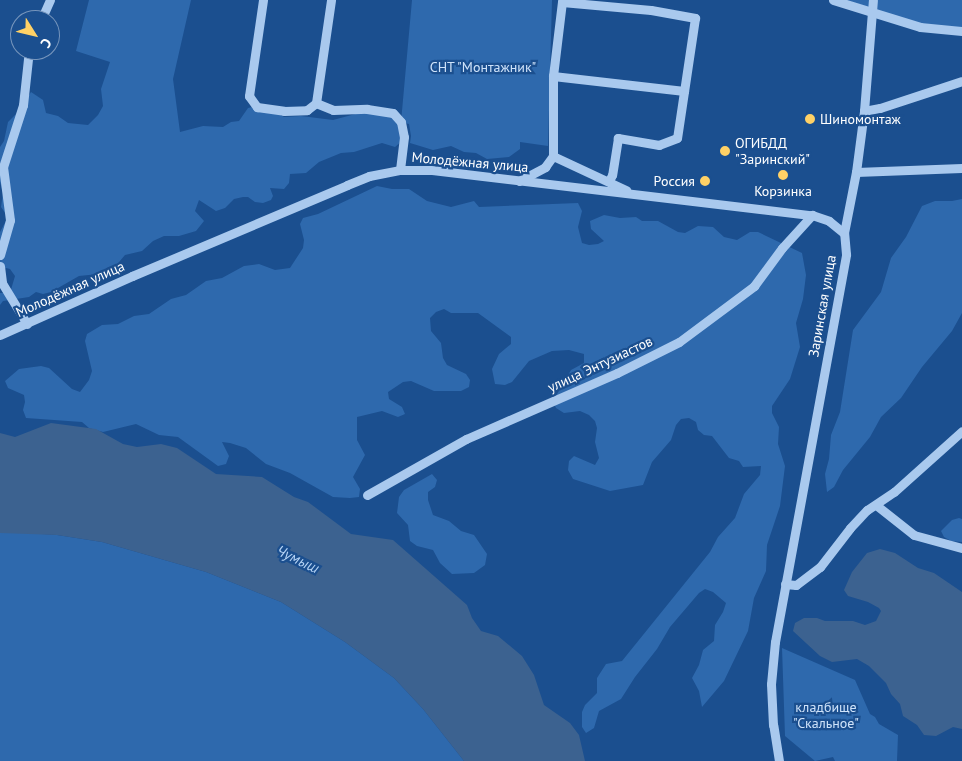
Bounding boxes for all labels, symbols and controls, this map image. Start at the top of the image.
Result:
north arrow [10,10,60,60]
text: С [37,35,56,52]
park label: СНТ "Монтажник" [429,59,537,75]
place label: Шиномонтаж [820,111,901,127]
marker: Шиномонтаж [804,113,816,125]
place label: ОГИБДД "Заринский" [735,135,810,168]
marker: ОГИБДД "Заринский" [719,145,731,157]
street label: Молодёжная улица [411,149,529,175]
marker: Корзинка [777,169,789,181]
place label: Россия [654,173,695,189]
marker: Россия [699,175,711,187]
place label: Корзинка [754,183,812,199]
street label: Заринская улица [805,254,839,358]
street label: Молодёжная улица [13,257,127,321]
street label: улица Энтузиастов [545,332,655,396]
water label: Чумыш [274,541,322,577]
park label: кладбище "Скальное" [793,699,859,732]

